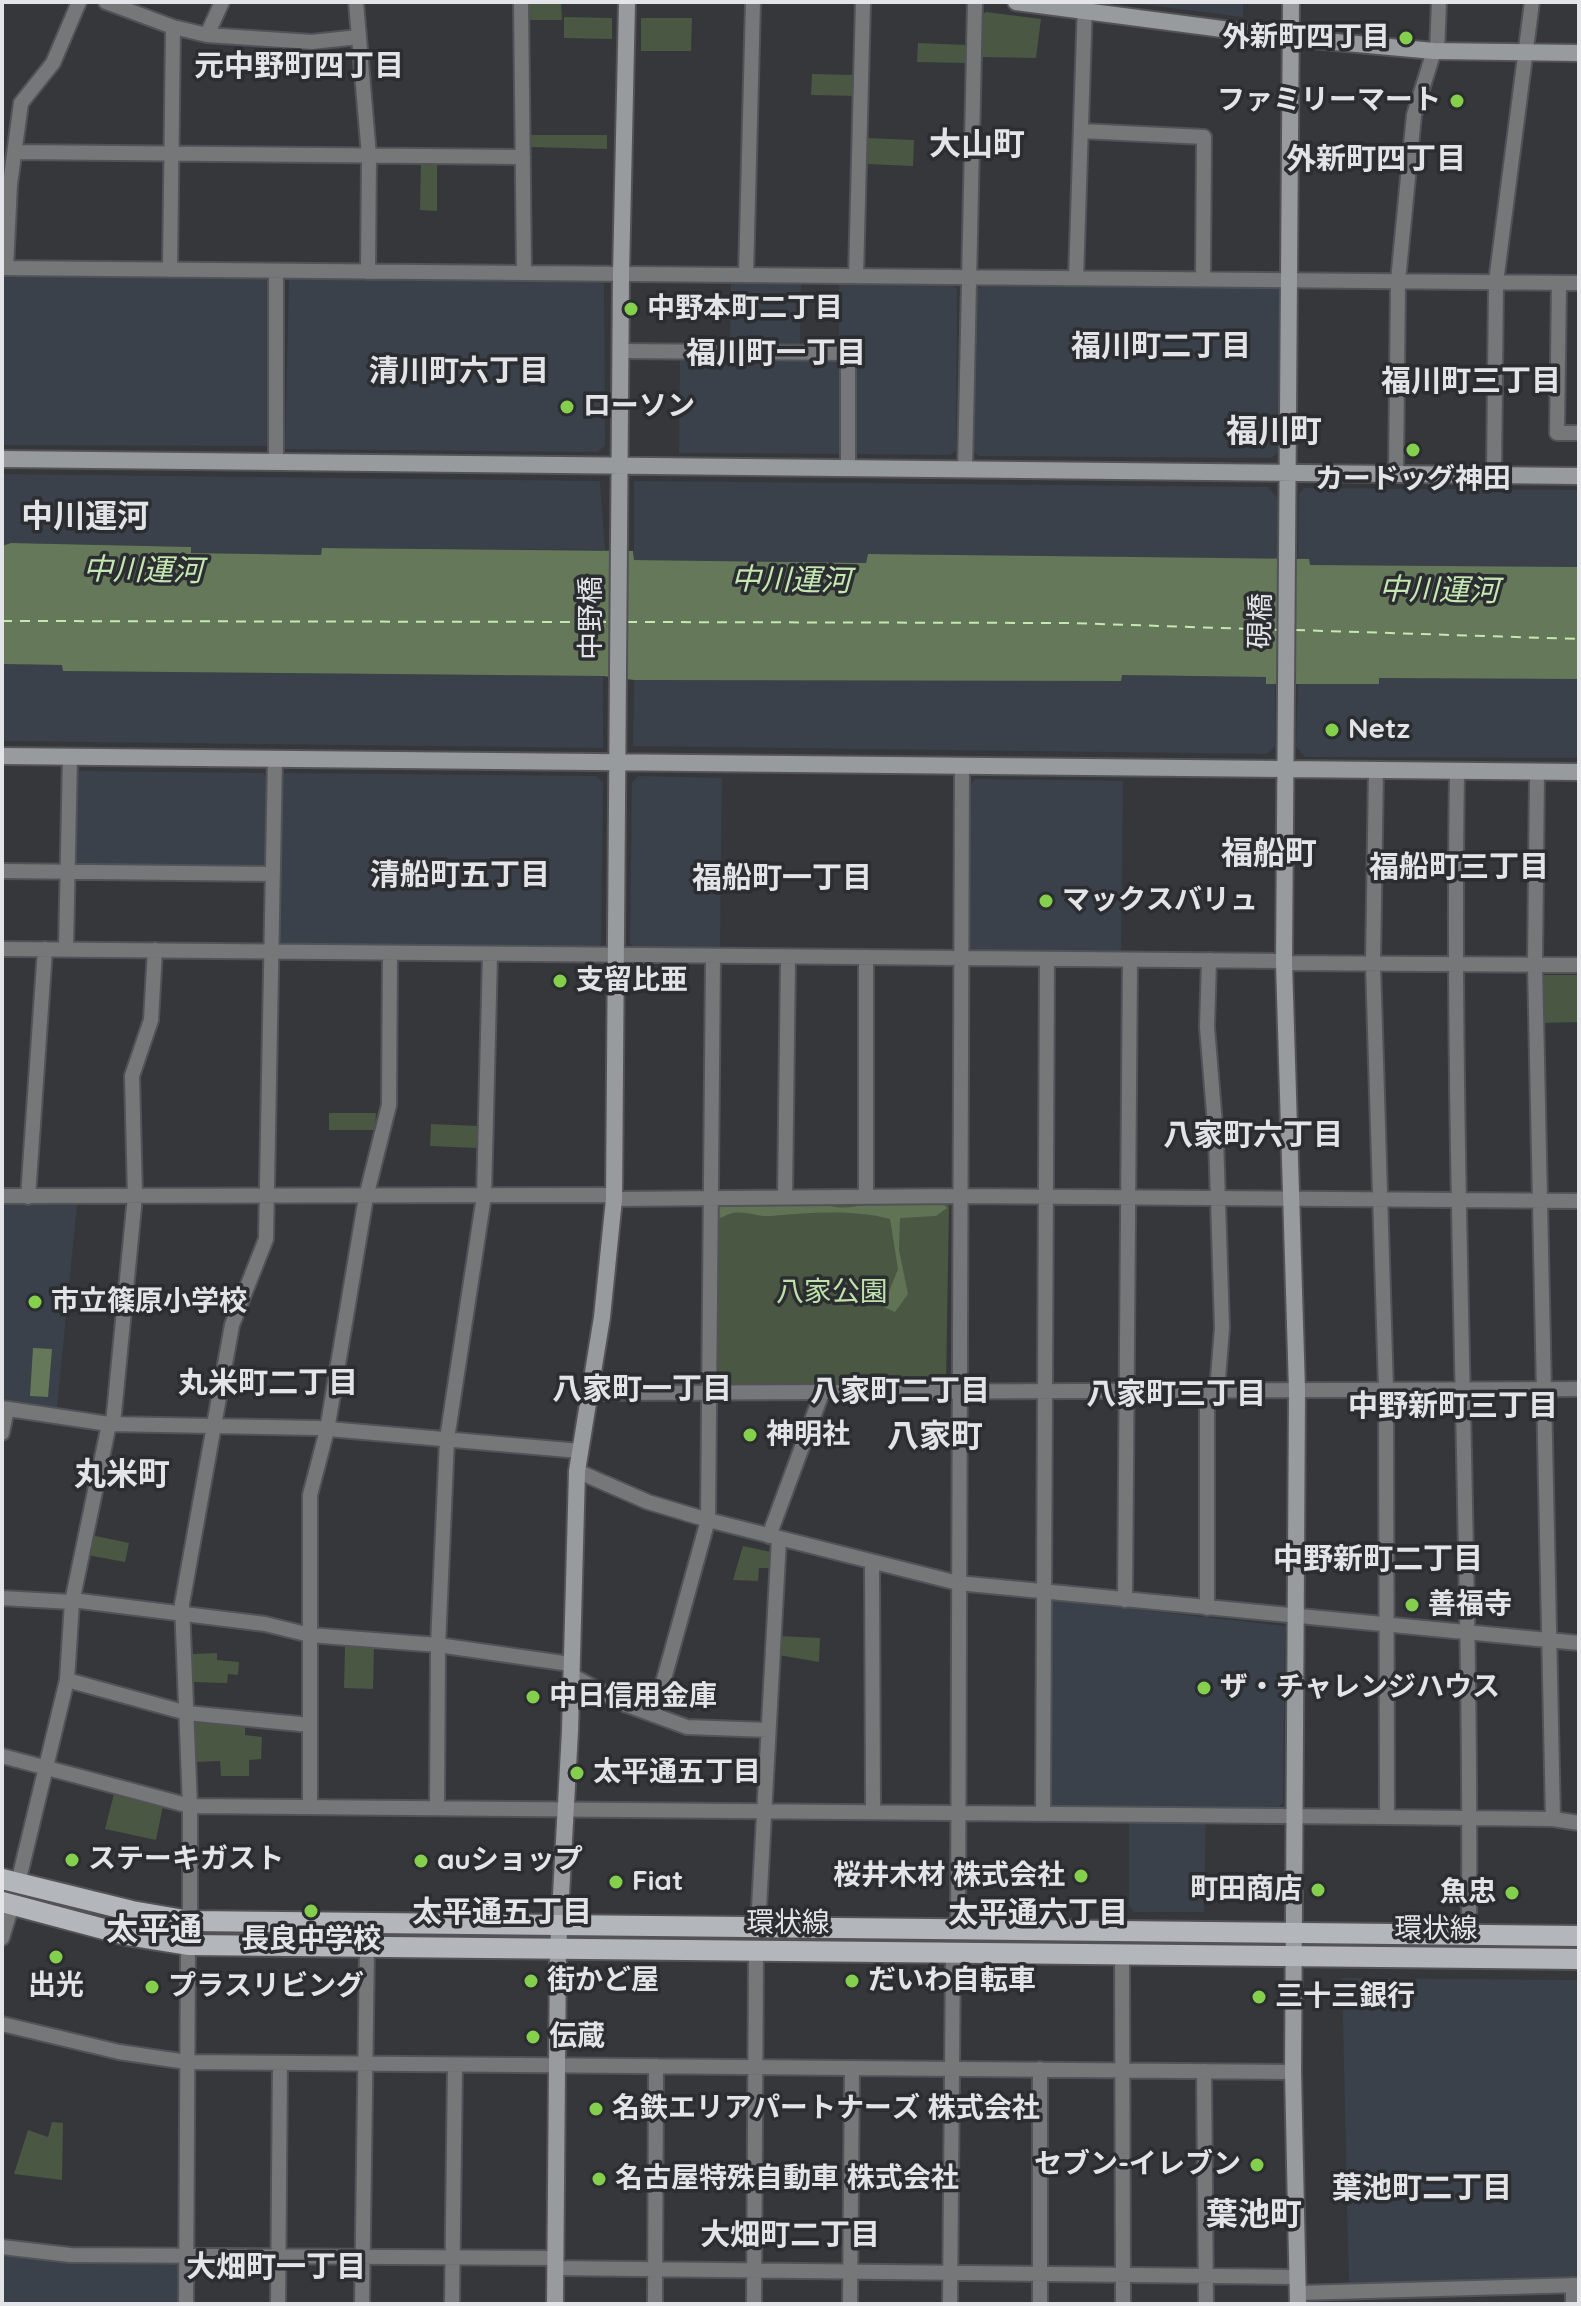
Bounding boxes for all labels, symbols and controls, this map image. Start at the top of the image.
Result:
place label: 外新町四丁目 [1222,21,1390,55]
marker: 外新町四丁目 [1397,29,1415,47]
district label: 元中野町四丁目 [194,49,404,85]
place label: ファミリーマート [1217,84,1441,118]
marker: ファミリーマート [1448,92,1466,110]
district label: 大山町 [929,126,1025,164]
district label: 外新町四丁目 [1286,142,1466,178]
place label: 中野本町二丁目 [647,292,843,326]
marker: 中野本町二丁目 [622,300,640,318]
district label: 福川町二丁目 [1071,329,1251,365]
district label: 福川町一丁目 [686,336,866,372]
district label: 清川町六丁目 [369,354,549,390]
district label: 福川町三丁目 [1381,364,1561,400]
place label: ローソン [583,390,695,424]
marker: ローソン [558,398,576,416]
district label: 福川町 [1226,413,1322,451]
marker: カードッグ神田 [1404,441,1422,459]
place label: カードッグ神田 [1315,463,1511,497]
district label: 中川運河 [21,498,149,536]
water label: 中川運河 [83,552,203,590]
water label: 中川運河 [731,562,851,600]
water label: 中川運河 [1379,572,1499,610]
street label: 中野橋 [575,576,609,660]
street label: 硯橋 [1244,593,1278,649]
place label: Netz [1348,713,1410,747]
marker: Netz [1323,721,1341,739]
district label: 福船町 [1221,835,1317,873]
district label: 福船町三丁目 [1369,850,1549,886]
district label: 清船町五丁目 [370,858,550,894]
district label: 福船町一丁目 [692,861,872,897]
place label: マックスバリュ [1062,884,1258,918]
marker: マックスバリュ [1037,892,1055,910]
place label: 支留比亜 [576,964,688,998]
marker: 支留比亜 [551,972,569,990]
district label: 八家町六丁目 [1163,1118,1343,1154]
park label: 八家公園 [776,1276,888,1310]
place label: 市立篠原小学校 [51,1285,247,1319]
marker: 市立篠原小学校 [26,1293,44,1311]
district label: 丸米町二丁目 [178,1366,358,1402]
district label: 八家町一丁目 [552,1372,732,1408]
district label: 八家町二丁目 [810,1374,990,1410]
district label: 八家町三丁目 [1086,1377,1266,1413]
district label: 中野新町三丁目 [1348,1389,1558,1425]
place label: 神明社 [766,1418,850,1452]
district label: 八家町 [887,1418,983,1456]
marker: 神明社 [741,1426,759,1444]
district label: 丸米町 [74,1456,170,1494]
district label: 中野新町二丁目 [1273,1542,1483,1578]
place label: 善福寺 [1428,1588,1512,1622]
marker: 善福寺 [1403,1596,1421,1614]
place label: ザ・チャレンジハウス [1220,1671,1500,1705]
marker: ザ・チャレンジハウス [1195,1679,1213,1697]
place label: 中日信用金庫 [549,1680,717,1714]
marker: 中日信用金庫 [524,1688,542,1706]
place label: 太平通五丁目 [593,1756,761,1790]
marker: 太平通五丁目 [568,1764,586,1782]
place label: ステーキガスト [88,1843,284,1877]
place label: auショップ [437,1844,583,1878]
marker: ステーキガスト [63,1851,81,1869]
marker: auショップ [412,1852,430,1870]
place label: 桜井木材 株式会社 [833,1859,1065,1893]
place label: Fiat [632,1865,683,1899]
marker: 桜井木材 株式会社 [1072,1867,1090,1885]
marker: Fiat [607,1873,625,1891]
place label: 町田商店 [1190,1873,1302,1907]
place label: 魚忠 [1440,1876,1496,1910]
marker: 町田商店 [1309,1881,1327,1899]
marker: 魚忠 [1503,1884,1521,1902]
district label: 太平通五丁目 [412,1895,592,1931]
district label: 太平通六丁目 [948,1896,1128,1932]
marker: 長良中学校 [302,1902,320,1920]
street label: 環状線 [746,1907,830,1941]
district label: 太平通 [106,1911,202,1949]
street label: 環状線 [1394,1913,1478,1947]
place label: 長良中学校 [241,1923,381,1957]
marker: 出光 [47,1948,65,1966]
place label: 街かど屋 [547,1964,659,1998]
place label: だいわ自転車 [868,1964,1036,1998]
place label: 出光 [28,1969,84,2003]
place label: プラスリビング [168,1970,364,2004]
marker: 街かど屋 [522,1972,540,1990]
marker: だいわ自転車 [843,1972,861,1990]
marker: プラスリビング [143,1978,161,1996]
place label: 三十三銀行 [1275,1980,1415,2014]
marker: 三十三銀行 [1250,1988,1268,2006]
place label: 伝蔵 [549,2020,605,2054]
marker: 伝蔵 [524,2028,542,2046]
place label: 名鉄エリアパートナーズ 株式会社 [612,2092,1040,2126]
marker: 名鉄エリアパートナーズ 株式会社 [587,2100,605,2118]
place label: セブン-イレブン [1034,2148,1241,2182]
marker: セブン-イレブン [1248,2156,1266,2174]
place label: 名古屋特殊自動車 株式会社 [615,2162,959,2196]
marker: 名古屋特殊自動車 株式会社 [590,2170,608,2188]
district label: 葉池町二丁目 [1332,2171,1512,2207]
district label: 葉池町 [1206,2196,1302,2234]
district label: 大畑町二丁目 [700,2218,880,2254]
district label: 大畑町一丁目 [186,2250,366,2286]

